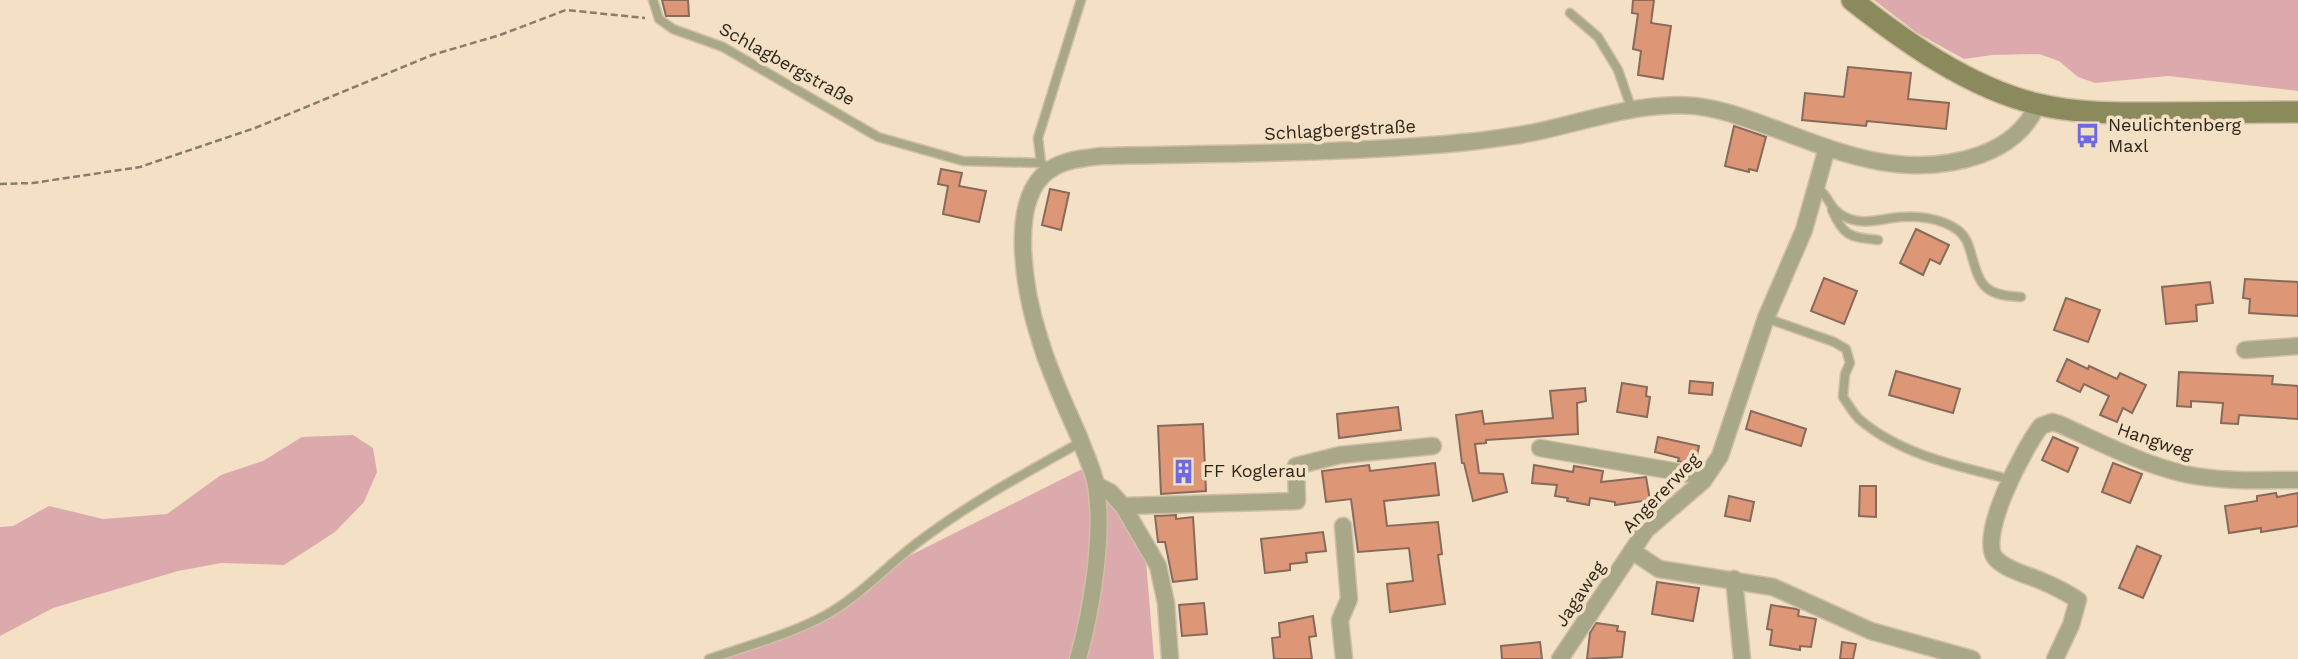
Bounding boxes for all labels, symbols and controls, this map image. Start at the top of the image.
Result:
street label: Schlagbergstraße [716,18,859,110]
place label: Neulichtenberg Maxl [2108,114,2242,156]
street label: Schlagbergstraße [1264,115,1416,144]
bus stop icon: Neulichtenberg Maxl [2074,121,2102,149]
street label: Hangweg [2115,418,2196,463]
street label: Angererweg [1617,448,1704,537]
building icon: FF Koglerau [1169,457,1197,485]
place label: FF Koglerau [1203,460,1306,481]
street label: Jagaweg [1550,557,1609,630]

